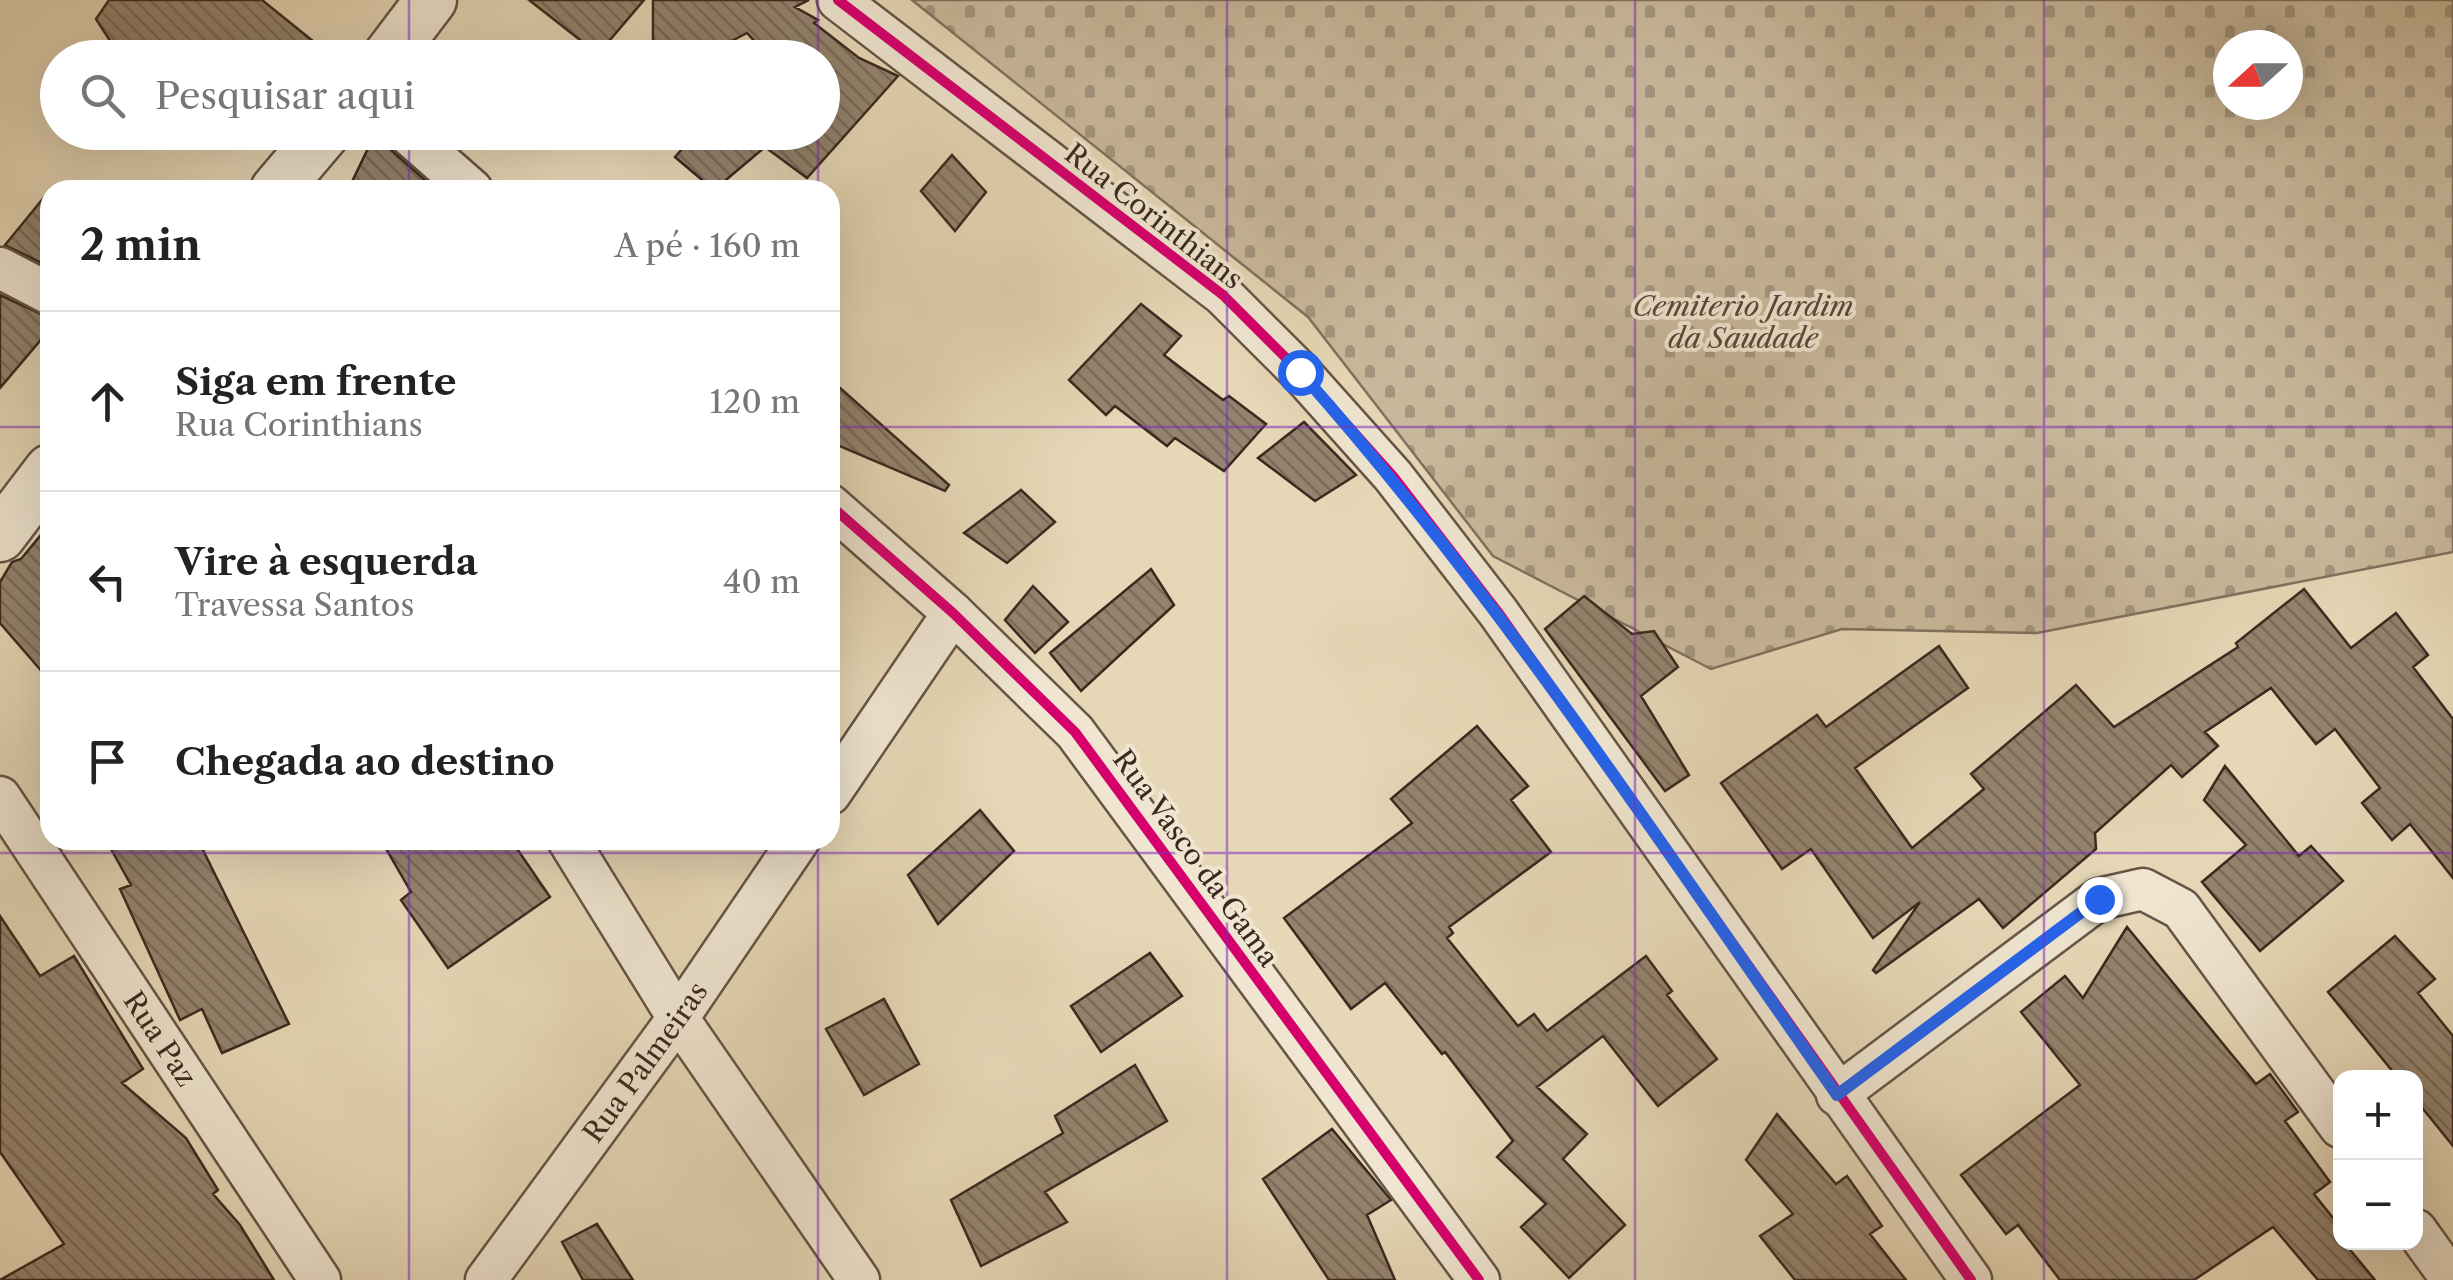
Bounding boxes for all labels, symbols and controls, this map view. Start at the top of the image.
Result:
north arrow [2213,30,2303,120]
search box [40,40,840,150]
icon: search [75,68,130,123]
text: Pesquisar aqui [155,72,415,119]
street label: Rua Corinthians [1058,136,1250,296]
text: 2 min [80,219,201,271]
text: A pé · 160 m [614,226,800,265]
park label: Cemiterio Jardim da Saudade [1632,289,1854,355]
route start [1278,350,1324,396]
text: Siga em frente [175,358,456,405]
icon: ahead [80,374,135,429]
text: 120 m [710,382,800,421]
text: Rua Corinthians [175,405,423,444]
text: Vire à esquerda [175,538,478,585]
icon: left [80,554,135,609]
text: 40 m [723,562,800,601]
text: Travessa Santos [175,585,414,624]
icon: arrive [80,734,135,789]
text: Chegada ao destino [175,738,555,785]
street label: Rua Vasco da Gama [1106,743,1286,973]
route end [2077,877,2123,923]
street label: Rua Palmeiras [576,975,715,1149]
street label: Rua Paz [116,985,204,1093]
map controls [2333,1070,2423,1250]
button: + [2333,1070,2423,1160]
button: − [2333,1160,2423,1250]

